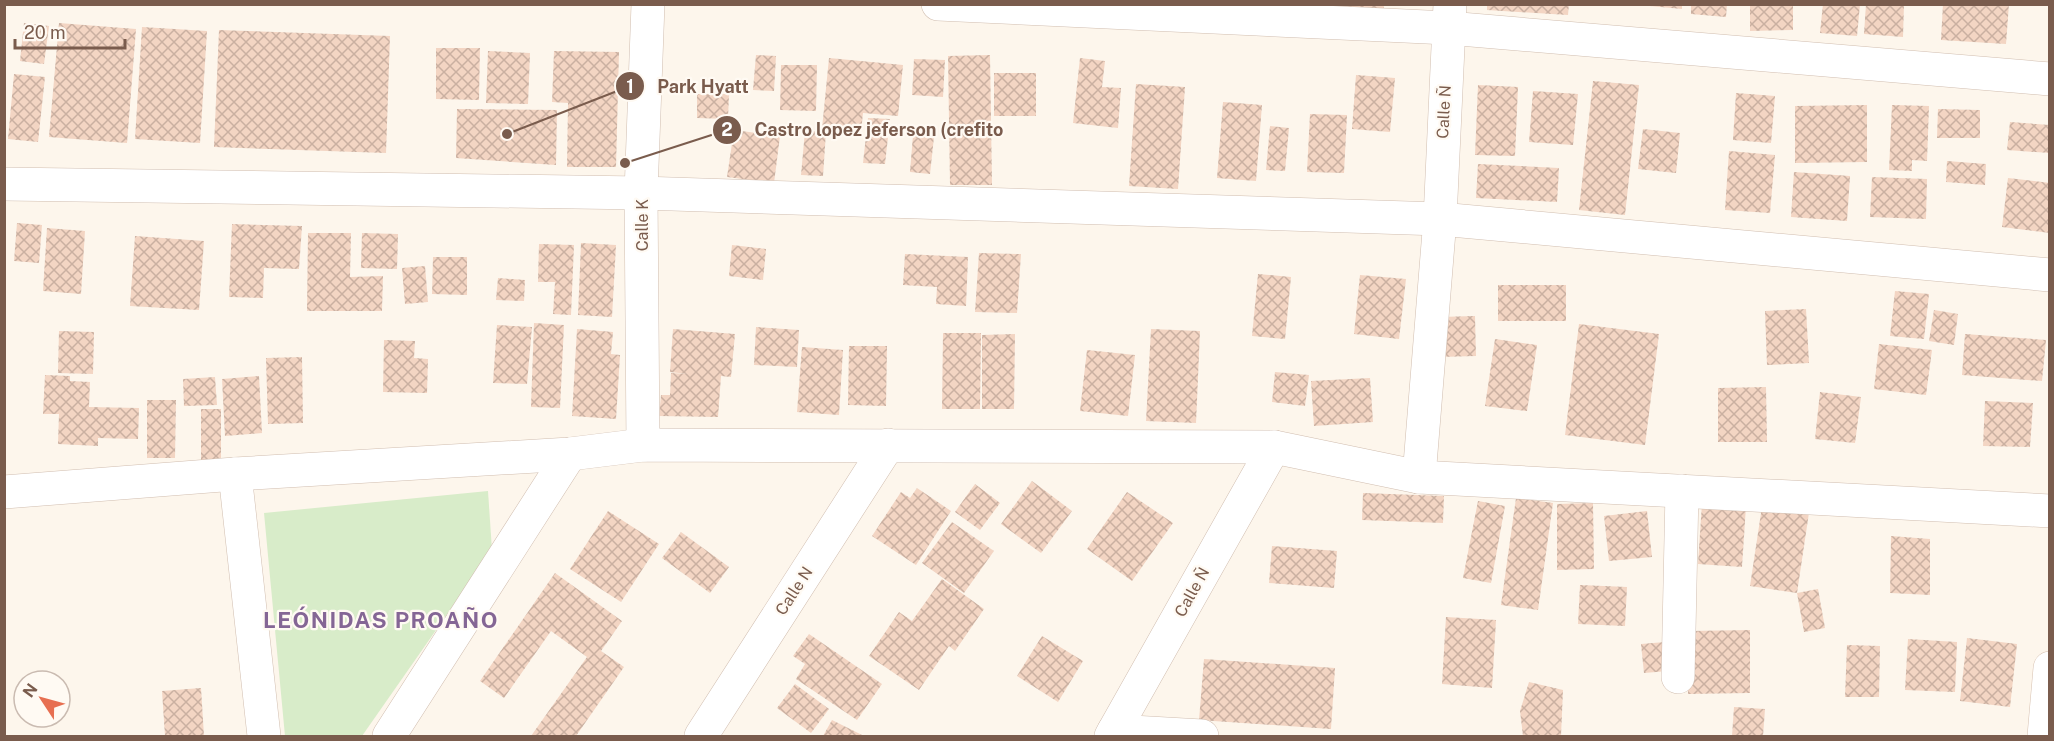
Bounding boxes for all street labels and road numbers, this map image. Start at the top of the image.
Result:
street label: Calle Ñ [1432,85,1455,139]
street label: Calle K [633,199,652,251]
street label: Calle N [771,563,817,619]
street label: Calle Ñ [1170,563,1213,620]

